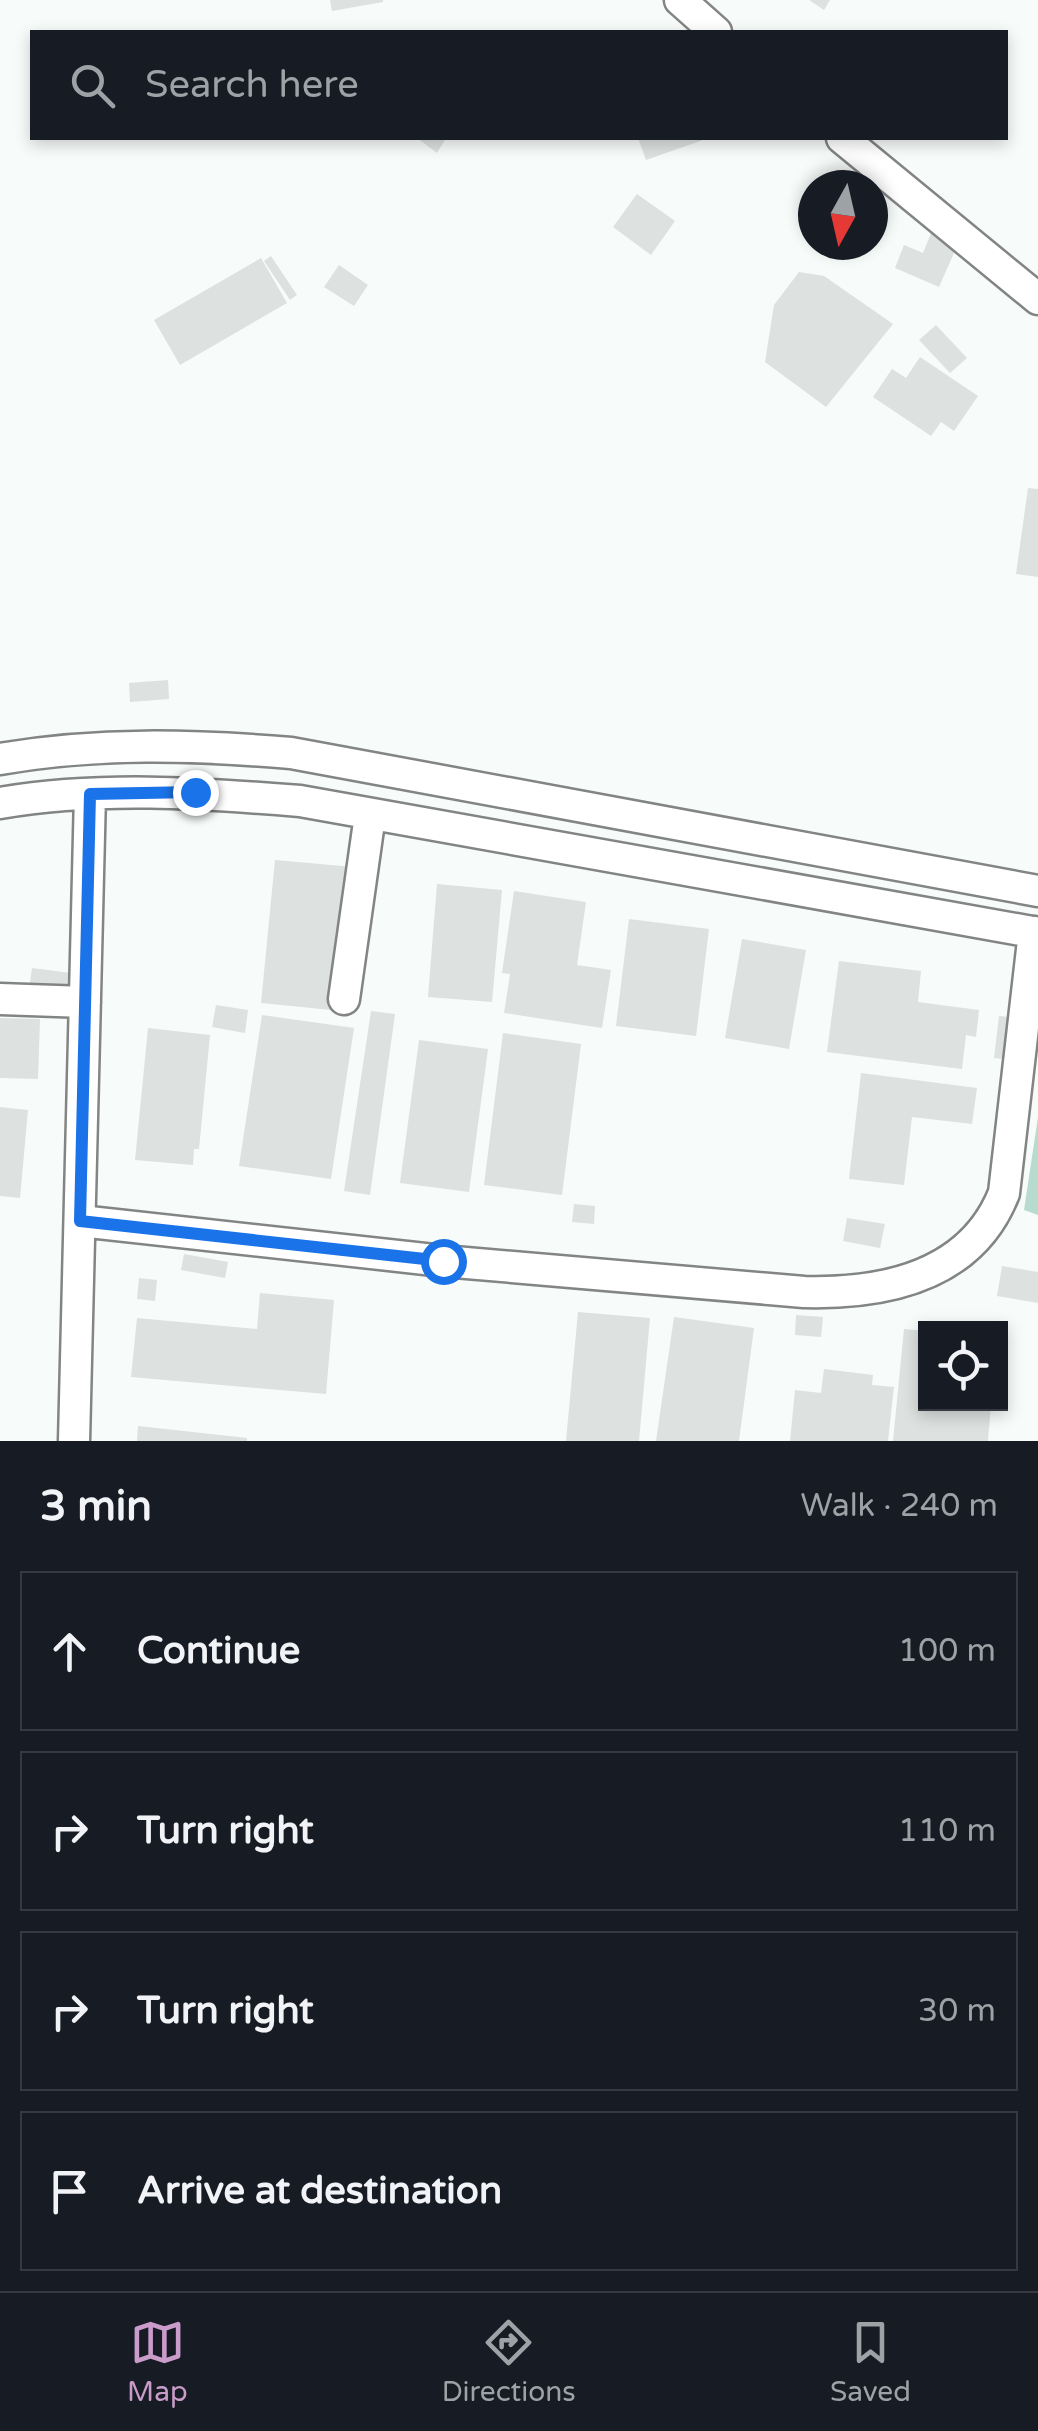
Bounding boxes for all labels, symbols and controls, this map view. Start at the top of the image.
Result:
search box [30,30,1008,140]
icon: search [65,58,120,113]
text: Search here [145,62,359,108]
north arrow [798,170,888,260]
route end [173,770,219,816]
route start [421,1239,467,1285]
map controls [918,1321,1008,1411]
button: locate [918,1321,1008,1411]
text: 3 min [40,1481,152,1532]
text: Walk · 240 m [801,1487,998,1525]
icon: ahead [42,1624,97,1679]
text: Continue [137,1628,300,1674]
text: 100 m [898,1632,996,1670]
icon: right [42,1804,97,1859]
text: Turn right [137,1808,314,1854]
text: 110 m [898,1812,996,1850]
icon: right [42,1984,97,2039]
text: Turn right [137,1988,314,2034]
text: 30 m [918,1992,996,2030]
icon: arrive [42,2164,97,2219]
text: Arrive at destination [137,2168,502,2214]
tab: Map [127,2315,188,2409]
tab: Directions [442,2315,576,2409]
tab: Saved [830,2315,911,2409]

